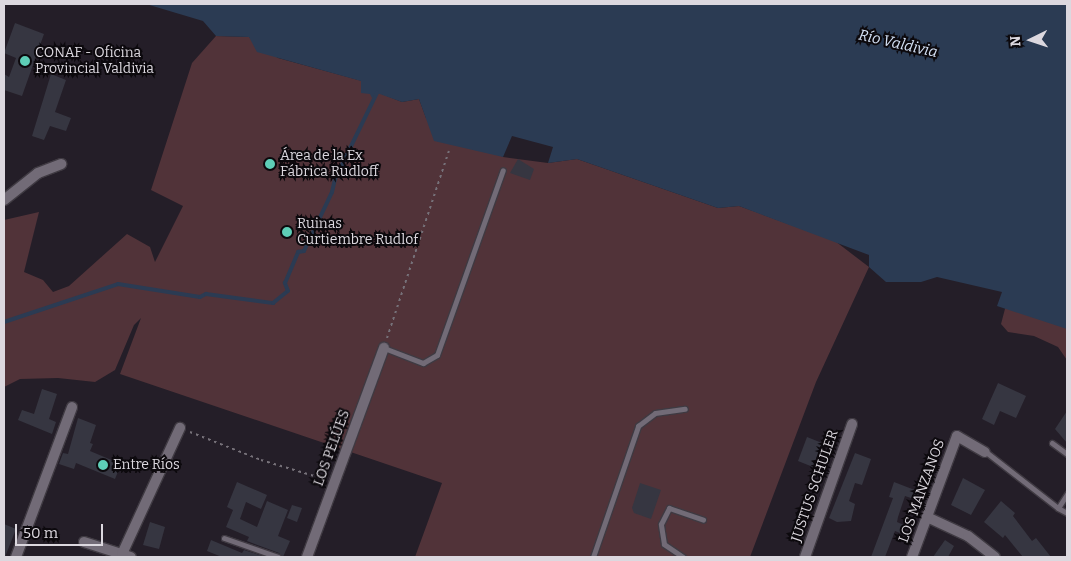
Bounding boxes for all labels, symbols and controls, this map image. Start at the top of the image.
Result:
north arrow [1006,15,1056,65]
water label: Río Valdivia [857,26,939,62]
text: N [1007,35,1024,47]
place label: CONAF - Oficina Provincial Valdivia [35,45,154,78]
marker: CONAF - Oficina Provincial Valdivia [19,55,31,67]
place label: Área de la Ex Fábrica Rudloff [280,148,378,180]
marker: Área de la Ex Fábrica Rudloff [264,158,276,170]
place label: Ruinas Curtiembre Rudlof [297,216,418,248]
marker: Ruinas Curtiembre Rudlof [281,226,293,238]
street label: LOS PELÚES [310,408,354,488]
street label: JUSTUS SCHULER [788,428,842,544]
street label: LOS MANZANOS [896,437,948,545]
place label: Entre Ríos [113,457,180,473]
marker: Entre Ríos [97,459,109,471]
scale bar [18,514,105,546]
text: 50 m [23,524,58,542]

